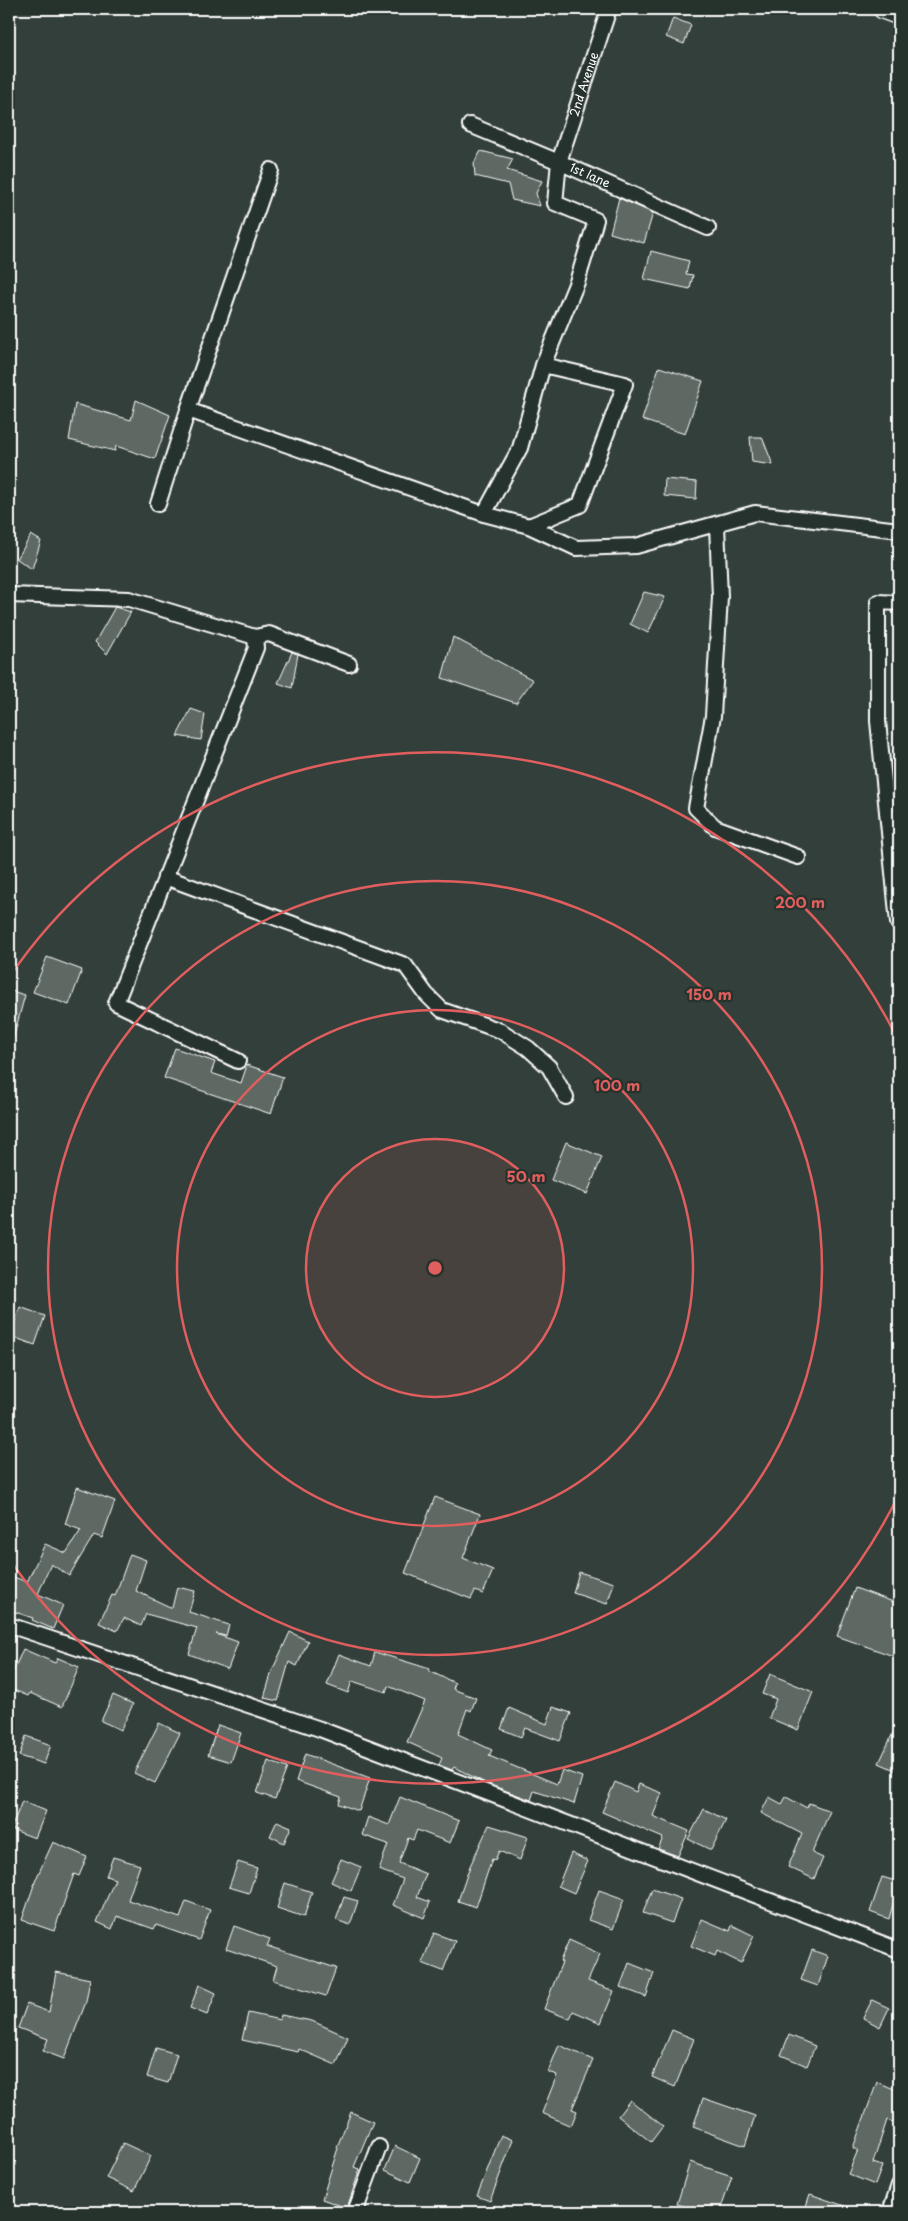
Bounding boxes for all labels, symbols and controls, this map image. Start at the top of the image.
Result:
street label: 2nd Avenue [564,49,603,119]
street label: 1st lane [567,158,614,192]
text: 200 m [775,890,825,913]
text: 150 m [686,982,732,1005]
text: 100 m [594,1073,640,1096]
text: 50 m [507,1164,545,1187]
centre of rings [426,1259,444,1277]

